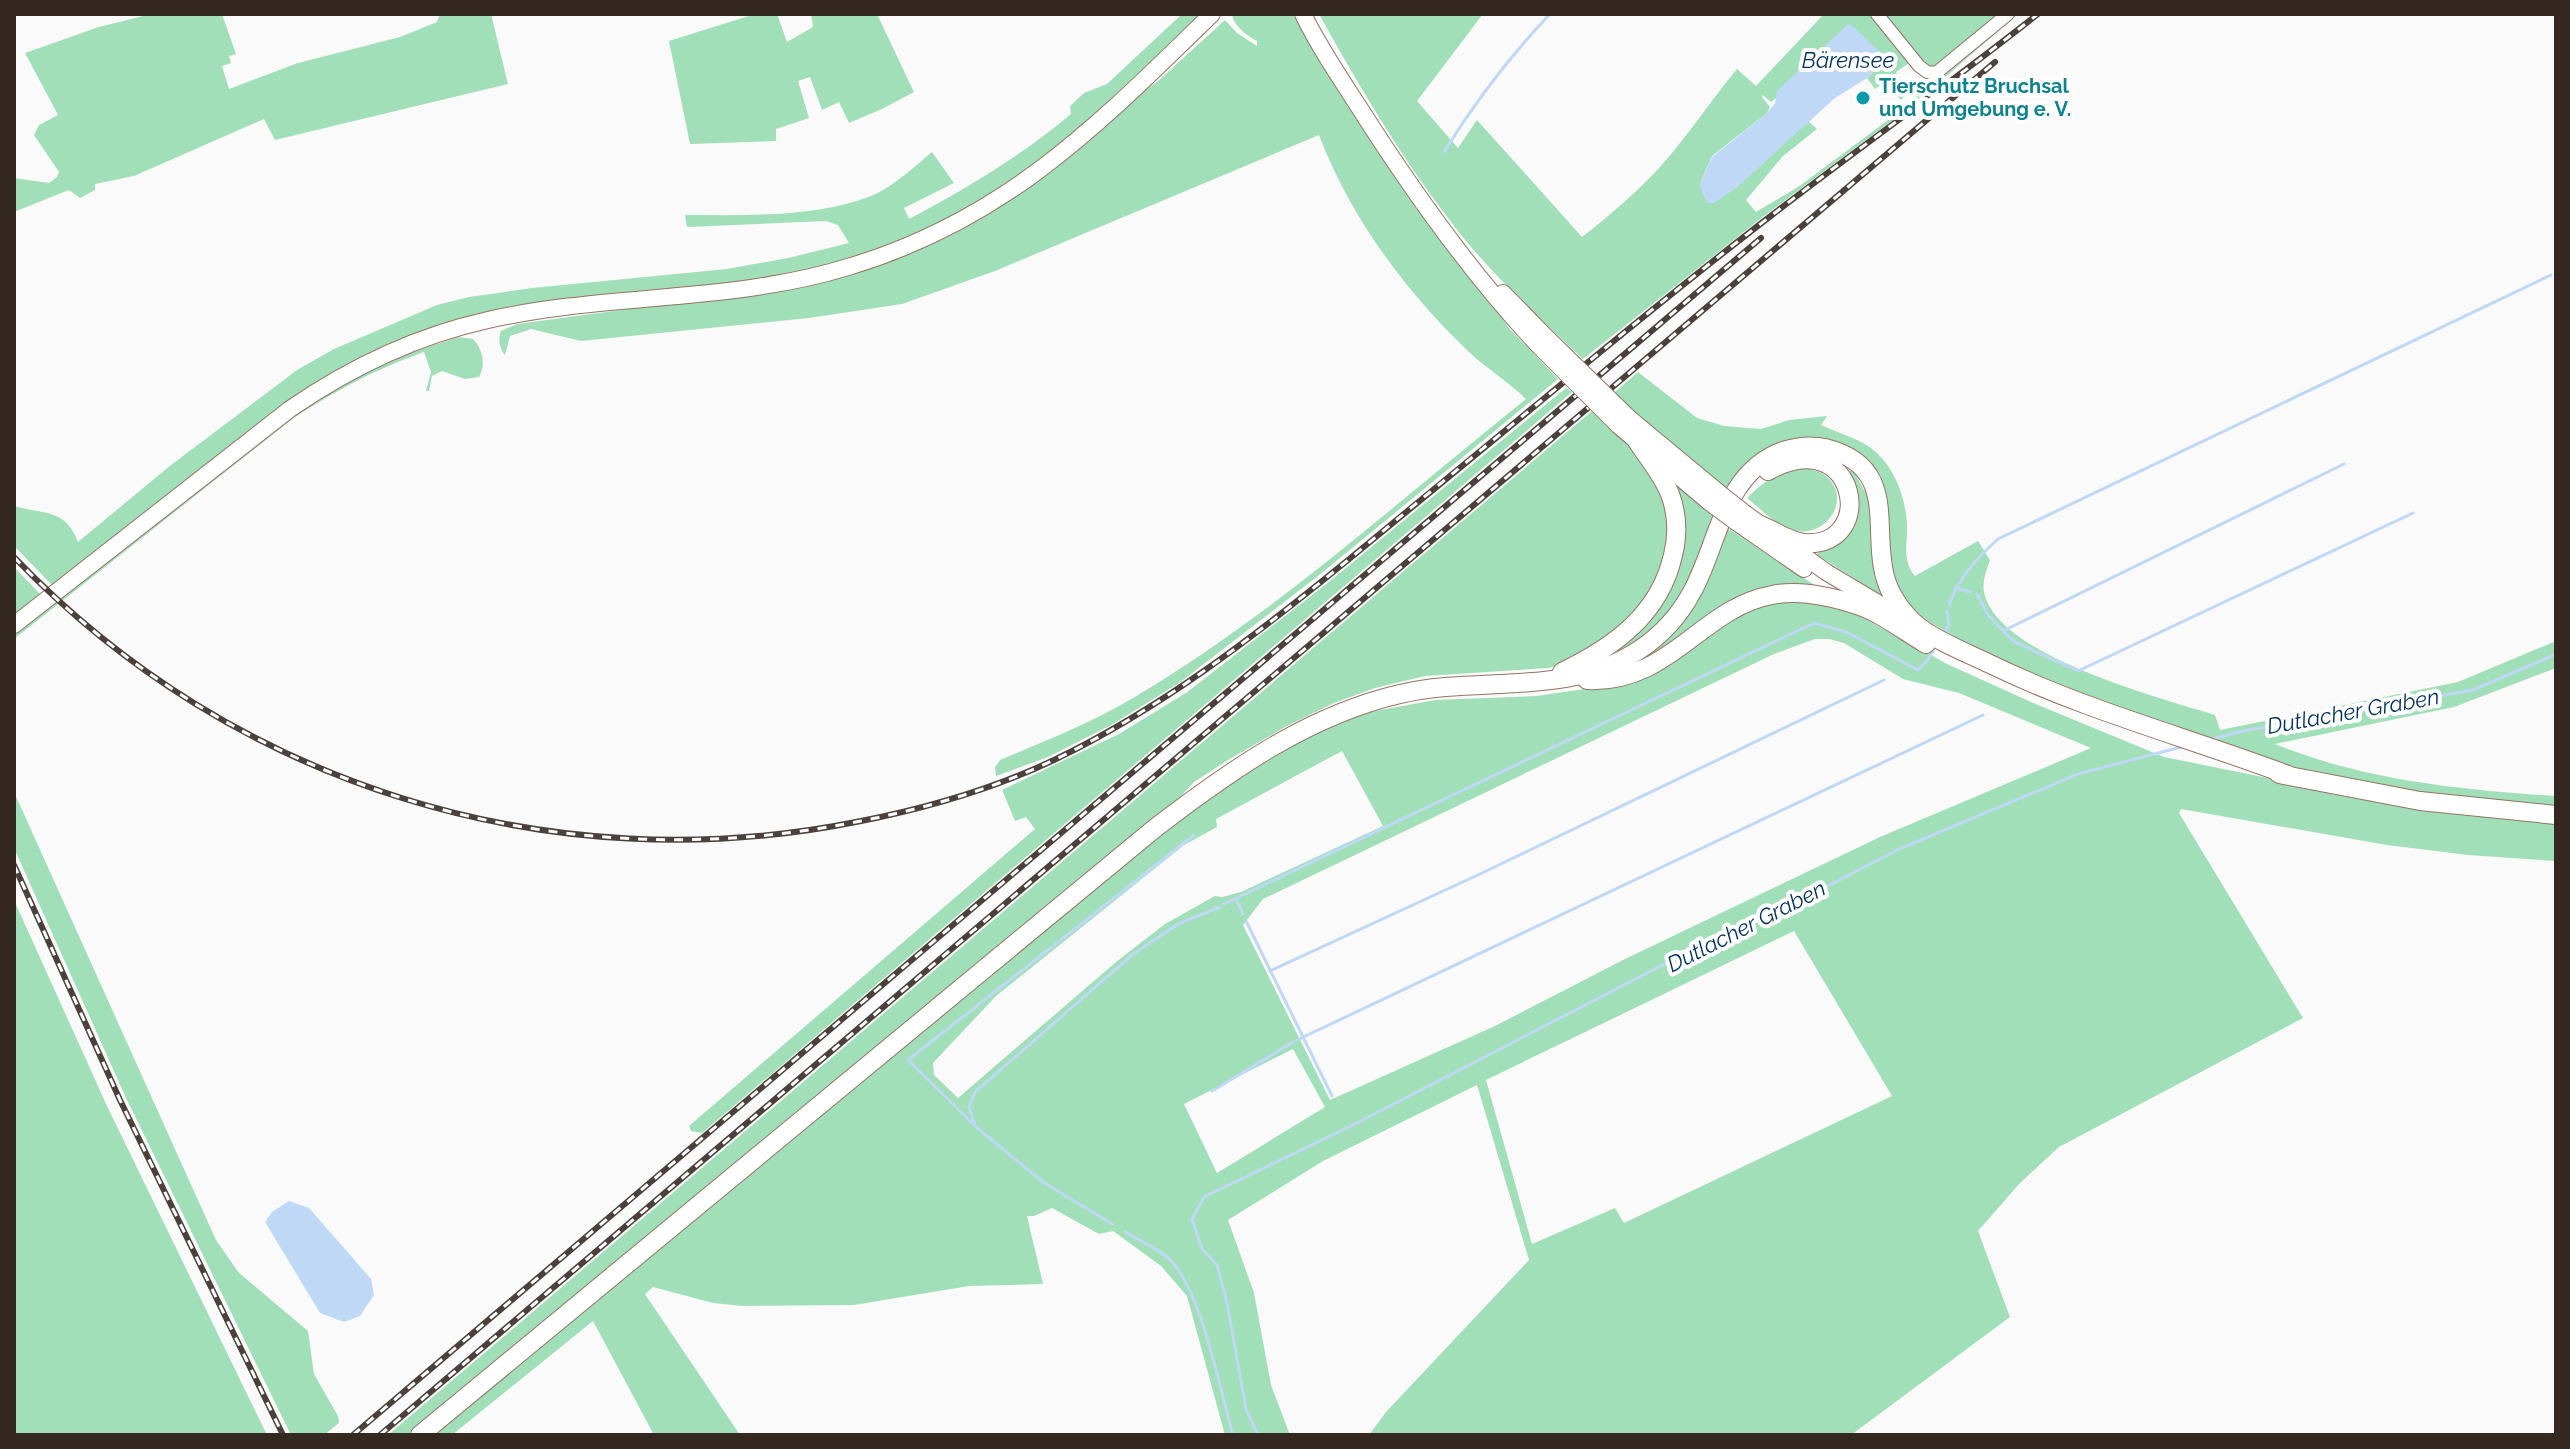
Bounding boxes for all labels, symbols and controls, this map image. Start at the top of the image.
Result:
water label: Bärensee [1802,47,1894,73]
place label: Tierschutz Bruchsal und Umgebung e. V. [1879,74,2071,121]
marker: Tierschutz Bruchsal und Umgebung e. V. [1854,89,1872,107]
water label: Dutlacher Graben [2265,683,2441,739]
water label: Dutlacher Graben [1662,875,1830,977]

